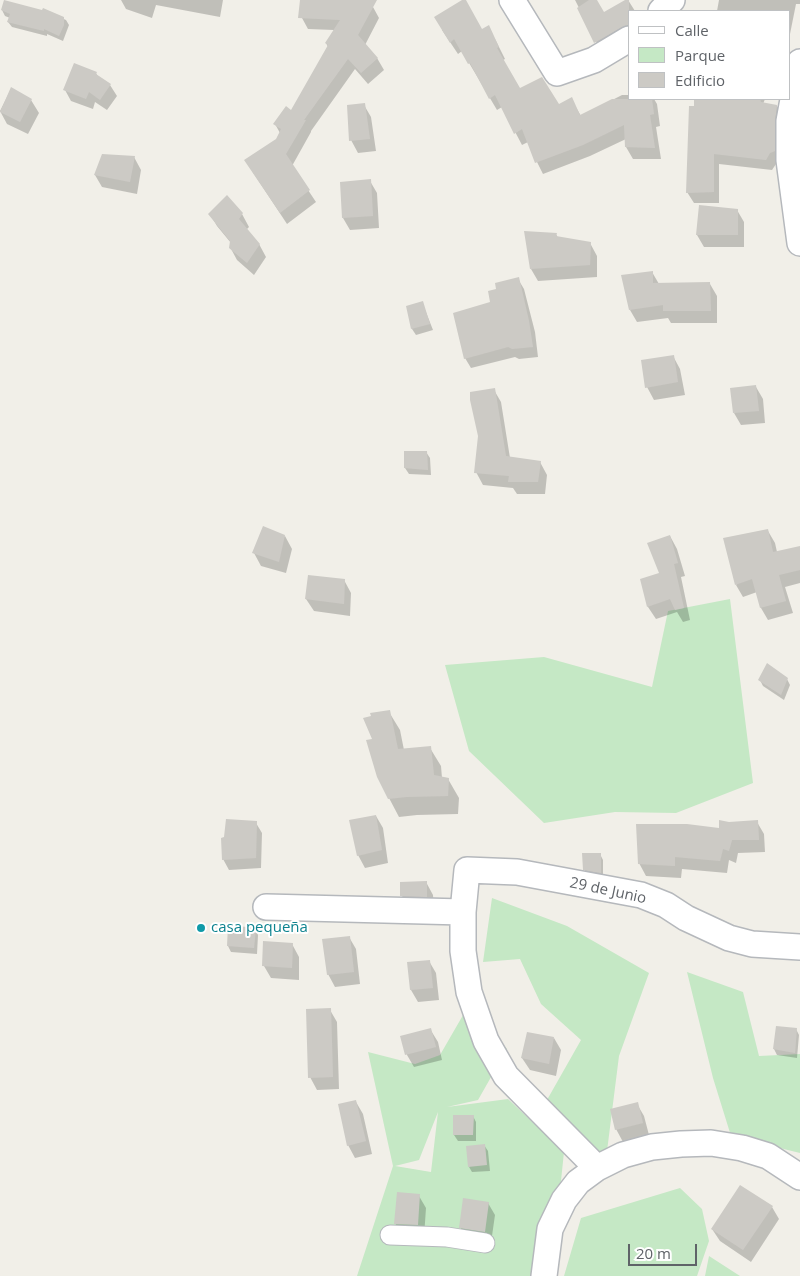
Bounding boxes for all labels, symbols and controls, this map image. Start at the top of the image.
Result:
legend [628,10,790,100]
text: Calle [675,20,709,40]
text: Parque [675,45,725,65]
text: Edificio [675,70,725,90]
street label: 29 de Junio [568,874,648,908]
place label: casa pequeña [211,919,308,937]
marker: casa pequeña [195,922,207,934]
scale bar [630,1234,699,1266]
text: 20 m [636,1243,671,1263]

